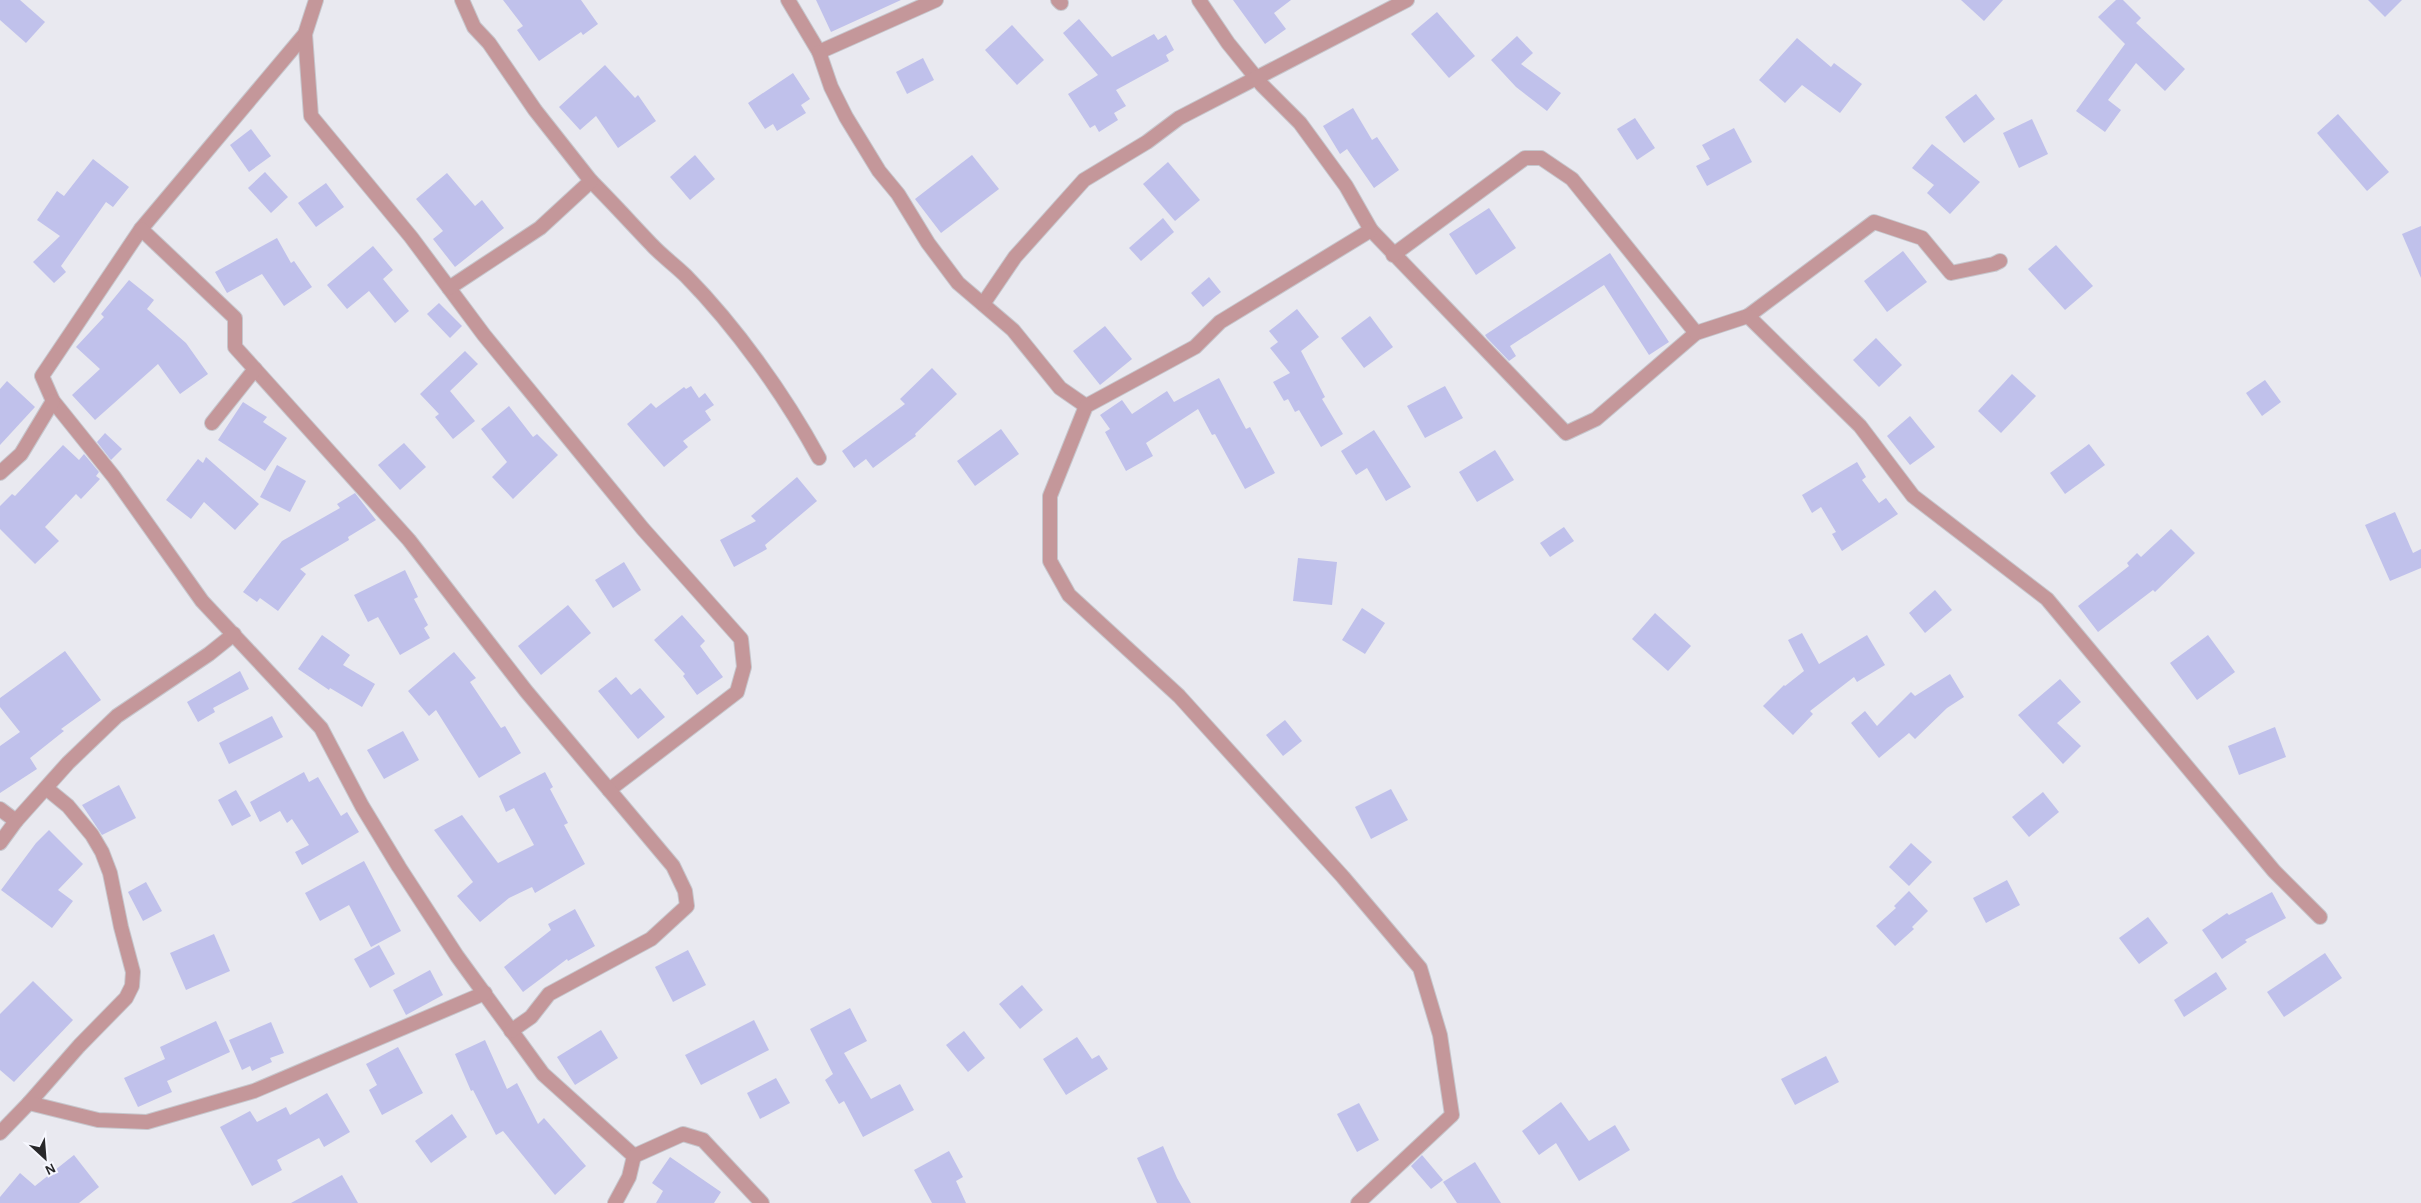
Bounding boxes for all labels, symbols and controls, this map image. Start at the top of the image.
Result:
north arrow [20,1133,70,1183]
text: N [43,1160,58,1177]

